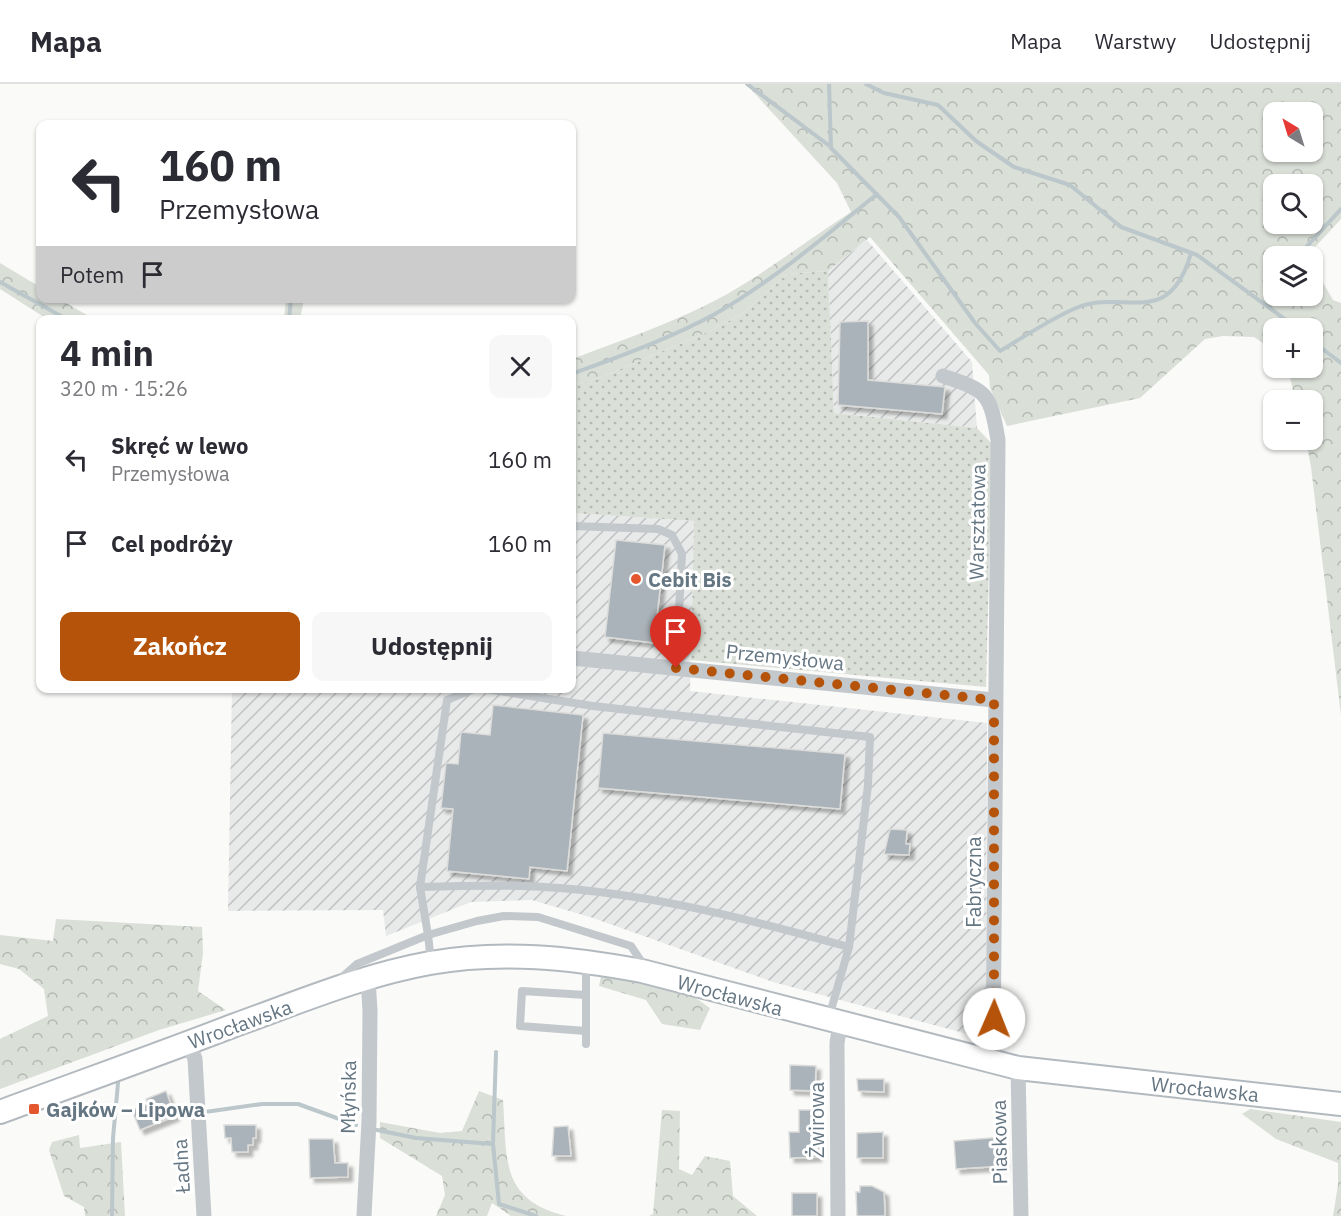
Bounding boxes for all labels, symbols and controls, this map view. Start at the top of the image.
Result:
text: Mapa [30,23,102,60]
text: Mapa [1010,27,1062,55]
text: Warstwy [1095,27,1176,55]
text: Udostępnij [1209,27,1311,55]
north arrow [1263,102,1323,162]
map controls [1263,102,1323,450]
text: 160 m [159,138,282,193]
icon: left [60,144,138,222]
button: search [1263,174,1323,234]
text: Przemysłowa [159,191,319,226]
button: layers [1263,246,1323,306]
icon: arrive [136,258,169,291]
text: Potem [60,260,124,289]
button: + [1263,318,1323,378]
text: 4 min [60,329,154,376]
button: close [489,335,552,398]
text: 320 m · 15:26 [60,375,188,402]
button: − [1263,390,1323,450]
text: Skręć w lewo [111,431,248,460]
icon: left [60,443,93,476]
text: 160 m [488,445,552,474]
text: Przemysłowa [111,460,230,487]
street label: Warsztatowa [962,463,992,580]
icon: arrive [60,527,93,560]
text: Cel podróży [111,529,233,558]
text: 160 m [488,529,552,558]
place label: Cebit Bis [648,566,732,593]
marker: Cebit Bis [629,572,643,586]
pin [650,606,701,668]
button: Zakończ [60,612,300,681]
button: Udostępnij [312,612,552,681]
icon: arrive [659,615,692,648]
street label: Przemysłowa [725,637,846,677]
street label: Fabryczna [960,836,987,928]
street label: Wrocławska [674,968,786,1022]
position arrow [962,987,1026,1051]
street label: Wrocławska [184,993,296,1055]
street label: Młyńska [334,1060,362,1134]
street label: Wrocławska [1150,1070,1261,1108]
street label: Żwirowa [803,1082,830,1158]
place label: Gajków – Lipowa [46,1096,205,1123]
street label: Piaskowa [985,1099,1013,1185]
marker: Gajków – Lipowa [27,1102,41,1116]
street label: Ładna [166,1138,196,1195]

